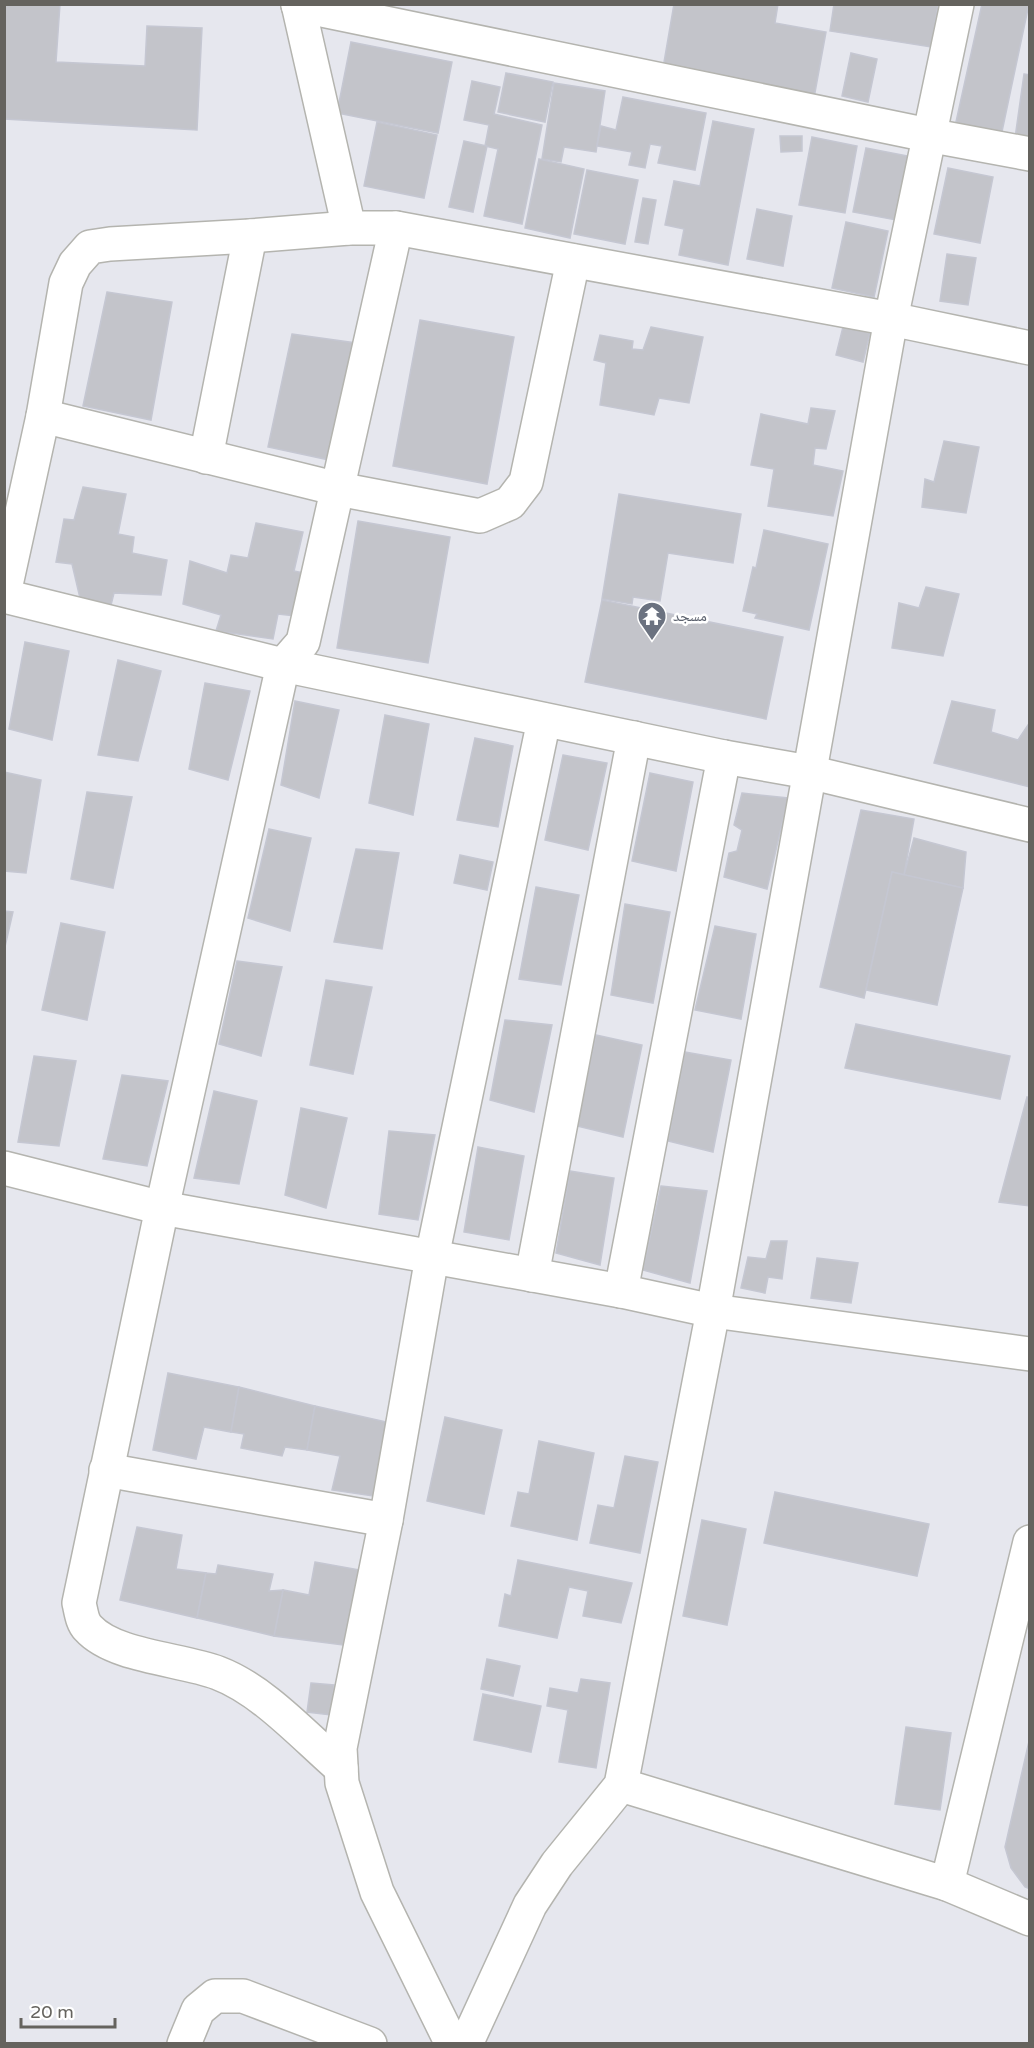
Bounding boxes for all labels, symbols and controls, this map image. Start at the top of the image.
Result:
temple icon: مسجد [636,600,668,642]
place label: مسجد [673,607,707,625]
scale bar [21,1991,116,2029]
text: 20 m [30,2001,74,2023]

